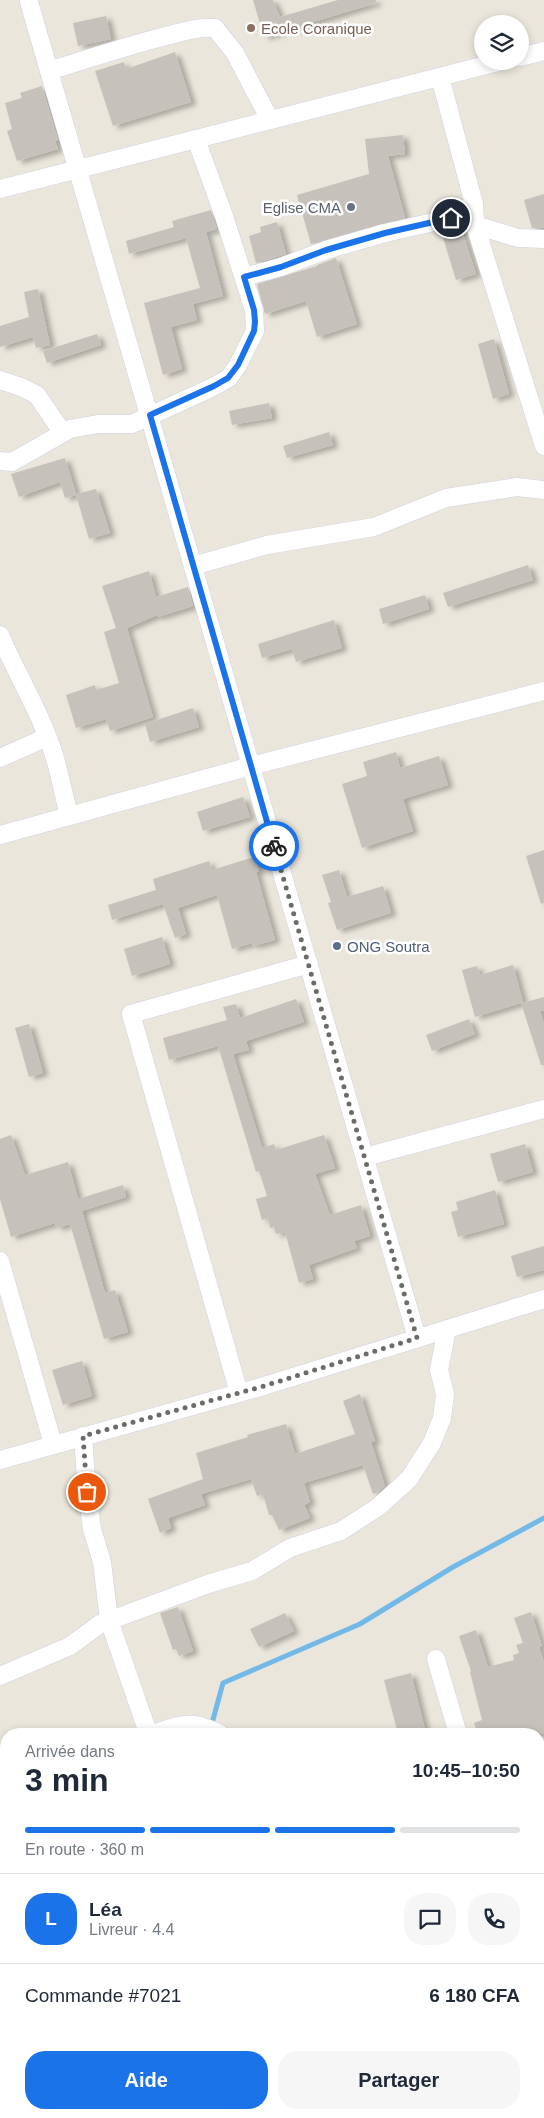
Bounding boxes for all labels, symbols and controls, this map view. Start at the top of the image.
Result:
map controls [474,15,529,70]
button: layers [474,15,529,70]
place label: Ecole Coranique [261,20,372,37]
marker: Ecole Coranique [245,22,257,34]
pin [430,197,472,239]
place label: Eglise CMA [263,199,341,216]
marker: Eglise CMA [345,201,357,213]
icon: home [437,204,465,232]
courier [249,821,299,871]
icon: bike [260,832,288,860]
place label: ONG Soutra [347,938,430,955]
marker: ONG Soutra [331,940,343,952]
pin [66,1471,108,1513]
icon: bag [73,1478,101,1506]
text: Arrivée dans [25,1743,115,1760]
text: 10:45–10:50 [412,1760,520,1781]
text: 3 min [25,1762,109,1798]
text: En route · 360 m [25,1841,144,1858]
button: chat [404,1893,456,1945]
button: phone [468,1893,520,1945]
text: Léa [89,1899,122,1920]
text: L [45,1908,57,1929]
text: Livreur · 4.4 [89,1921,174,1938]
text: Commande #7021 [25,1985,181,2006]
text: 6 180 CFA [429,1985,520,2006]
button: Aide [25,2051,268,2109]
button: Partager [278,2051,520,2109]

